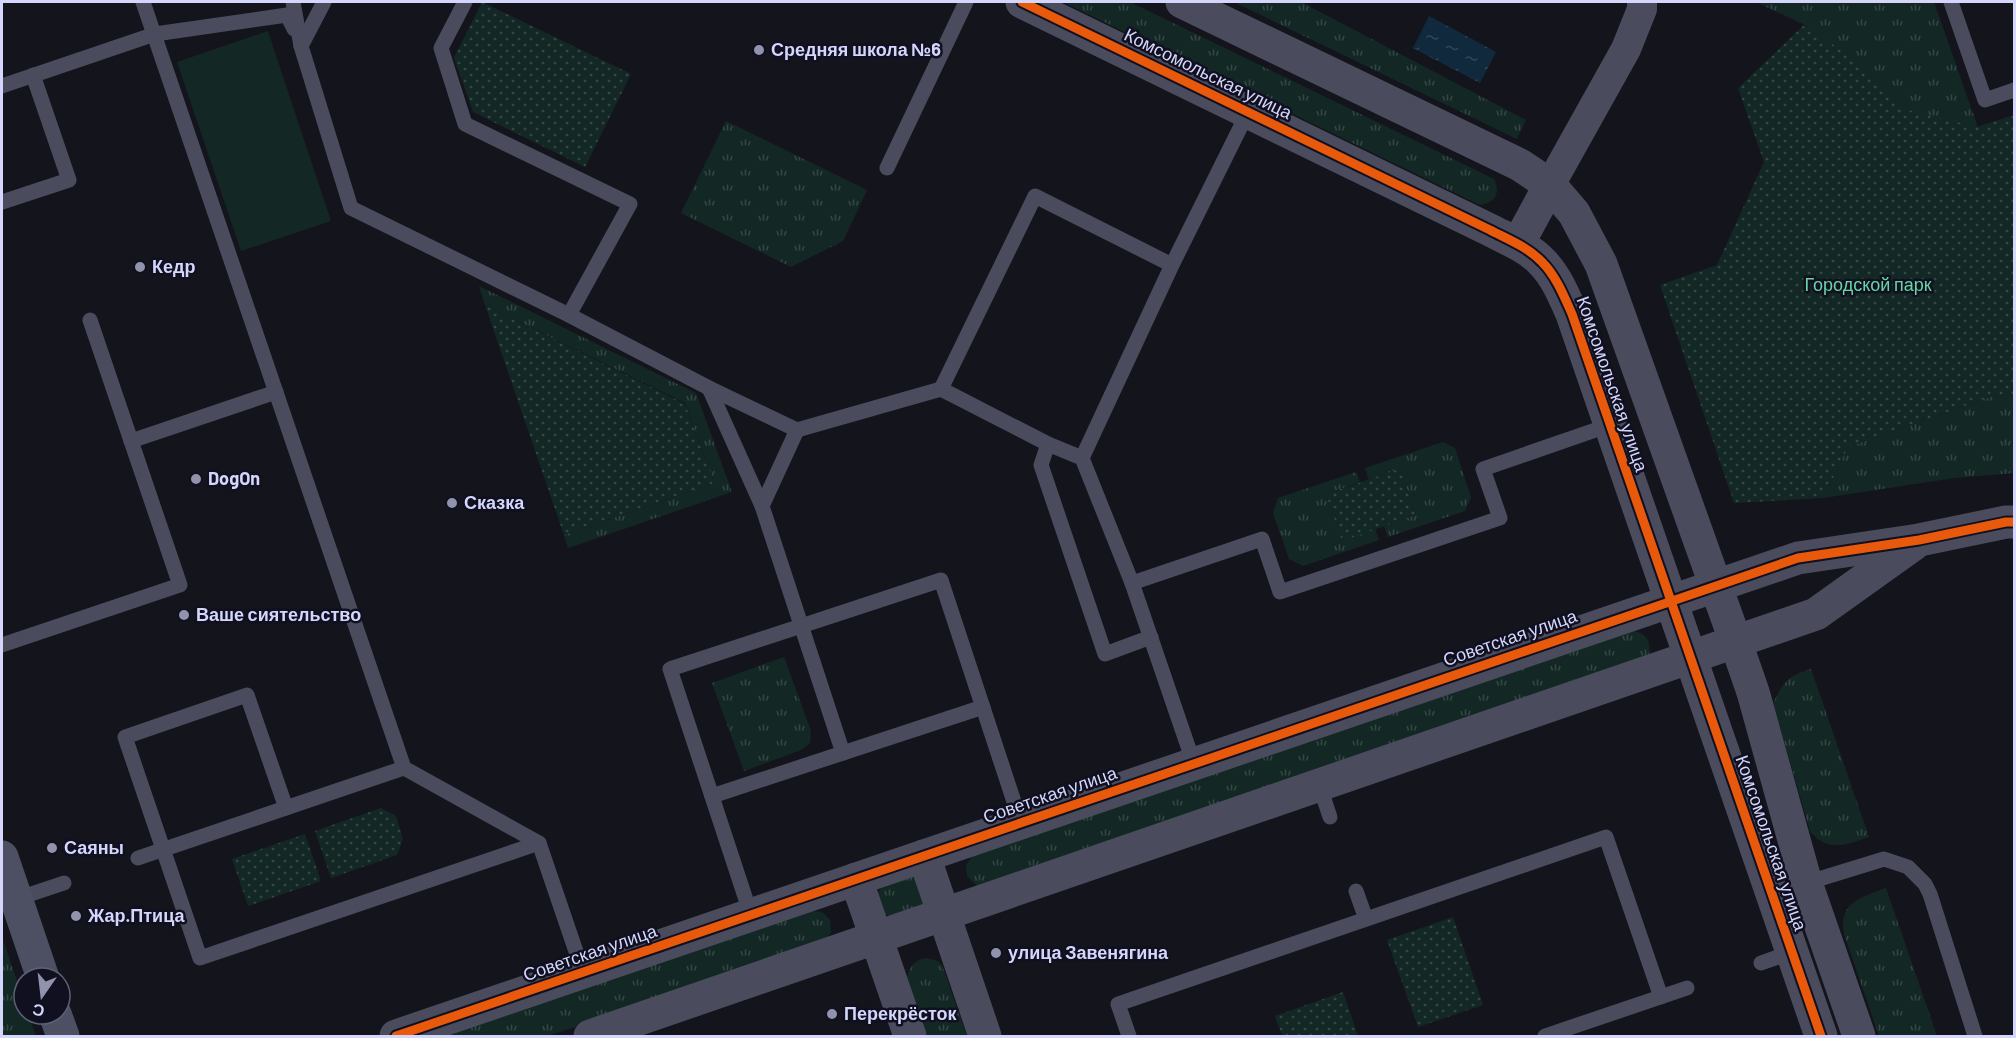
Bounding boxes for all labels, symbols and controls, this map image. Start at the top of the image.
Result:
street label: Комсомольская улица [1121,23,1297,124]
place label: Средняя школа №6 [771,38,941,60]
marker: Средняя школа №6 [752,43,766,57]
place label: Кедр [152,255,195,277]
marker: Кедр [133,260,147,274]
park label: Городской парк [1804,273,1932,295]
street label: Комсомольская улица [1573,293,1654,475]
place label: DogOn [208,467,260,489]
marker: DogOn [189,472,203,486]
place label: Сказка [464,491,525,513]
marker: Сказка [445,496,459,510]
place label: Ваше сиятельство [196,603,361,625]
street label: Советская улица [1440,604,1580,670]
marker: Ваше сиятельство [177,608,191,622]
street label: Комсомольская улица [1732,752,1813,934]
street label: Советская улица [980,761,1120,827]
place label: Саяны [64,836,124,858]
marker: Саяны [45,841,59,855]
place label: Жар.Птица [87,904,185,926]
marker: Жар.Птица [69,909,83,923]
street label: Советская улица [520,919,660,985]
place label: улица Завенягина [1008,941,1169,963]
marker: улица Завенягина [989,946,1003,960]
north arrow [12,966,72,1026]
text: С [30,1000,46,1022]
place label: Перекрёсток [844,1002,958,1024]
marker: Перекрёсток [825,1007,839,1021]

